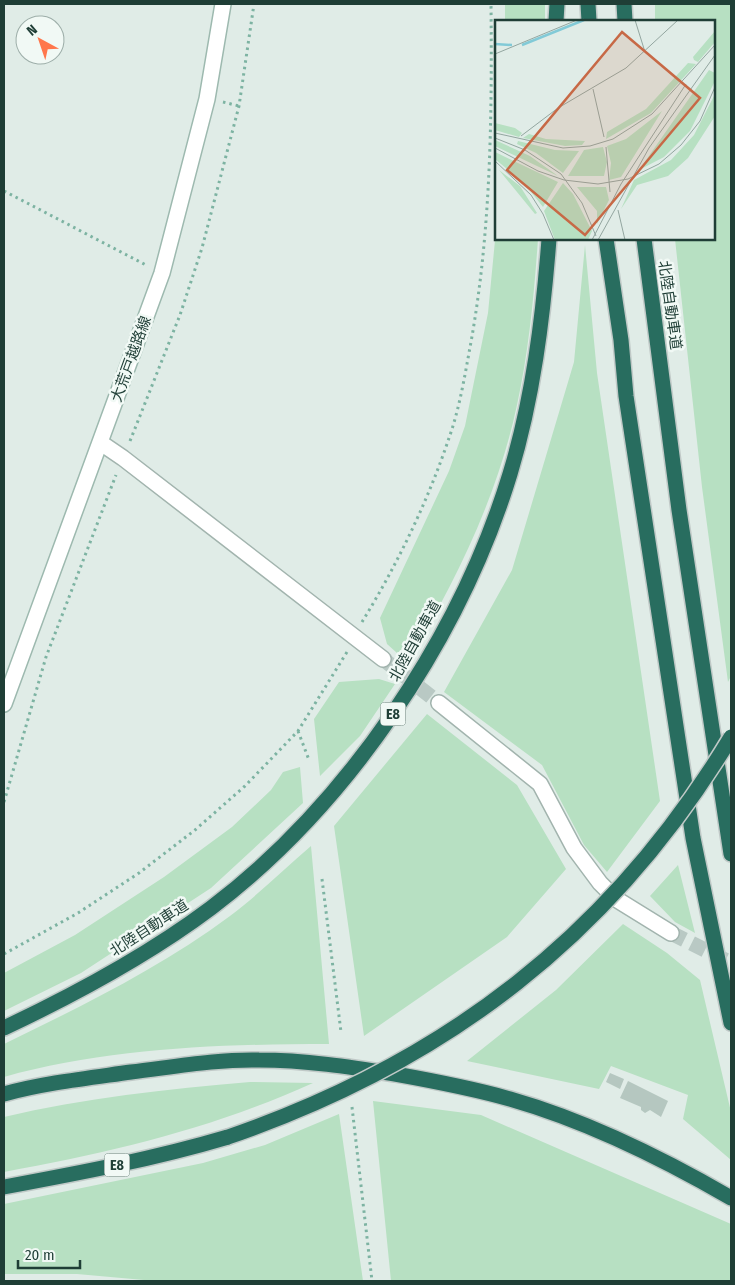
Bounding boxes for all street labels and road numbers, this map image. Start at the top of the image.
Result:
street label: 北陸自動車道 [655,259,685,351]
street label: 大荒戸越路線 [107,314,155,404]
street label: 北陸自動車道 [385,597,445,685]
road number: E8 [380,702,406,726]
street label: 北陸自動車道 [106,896,192,960]
road number: E8 [104,1154,130,1176]

